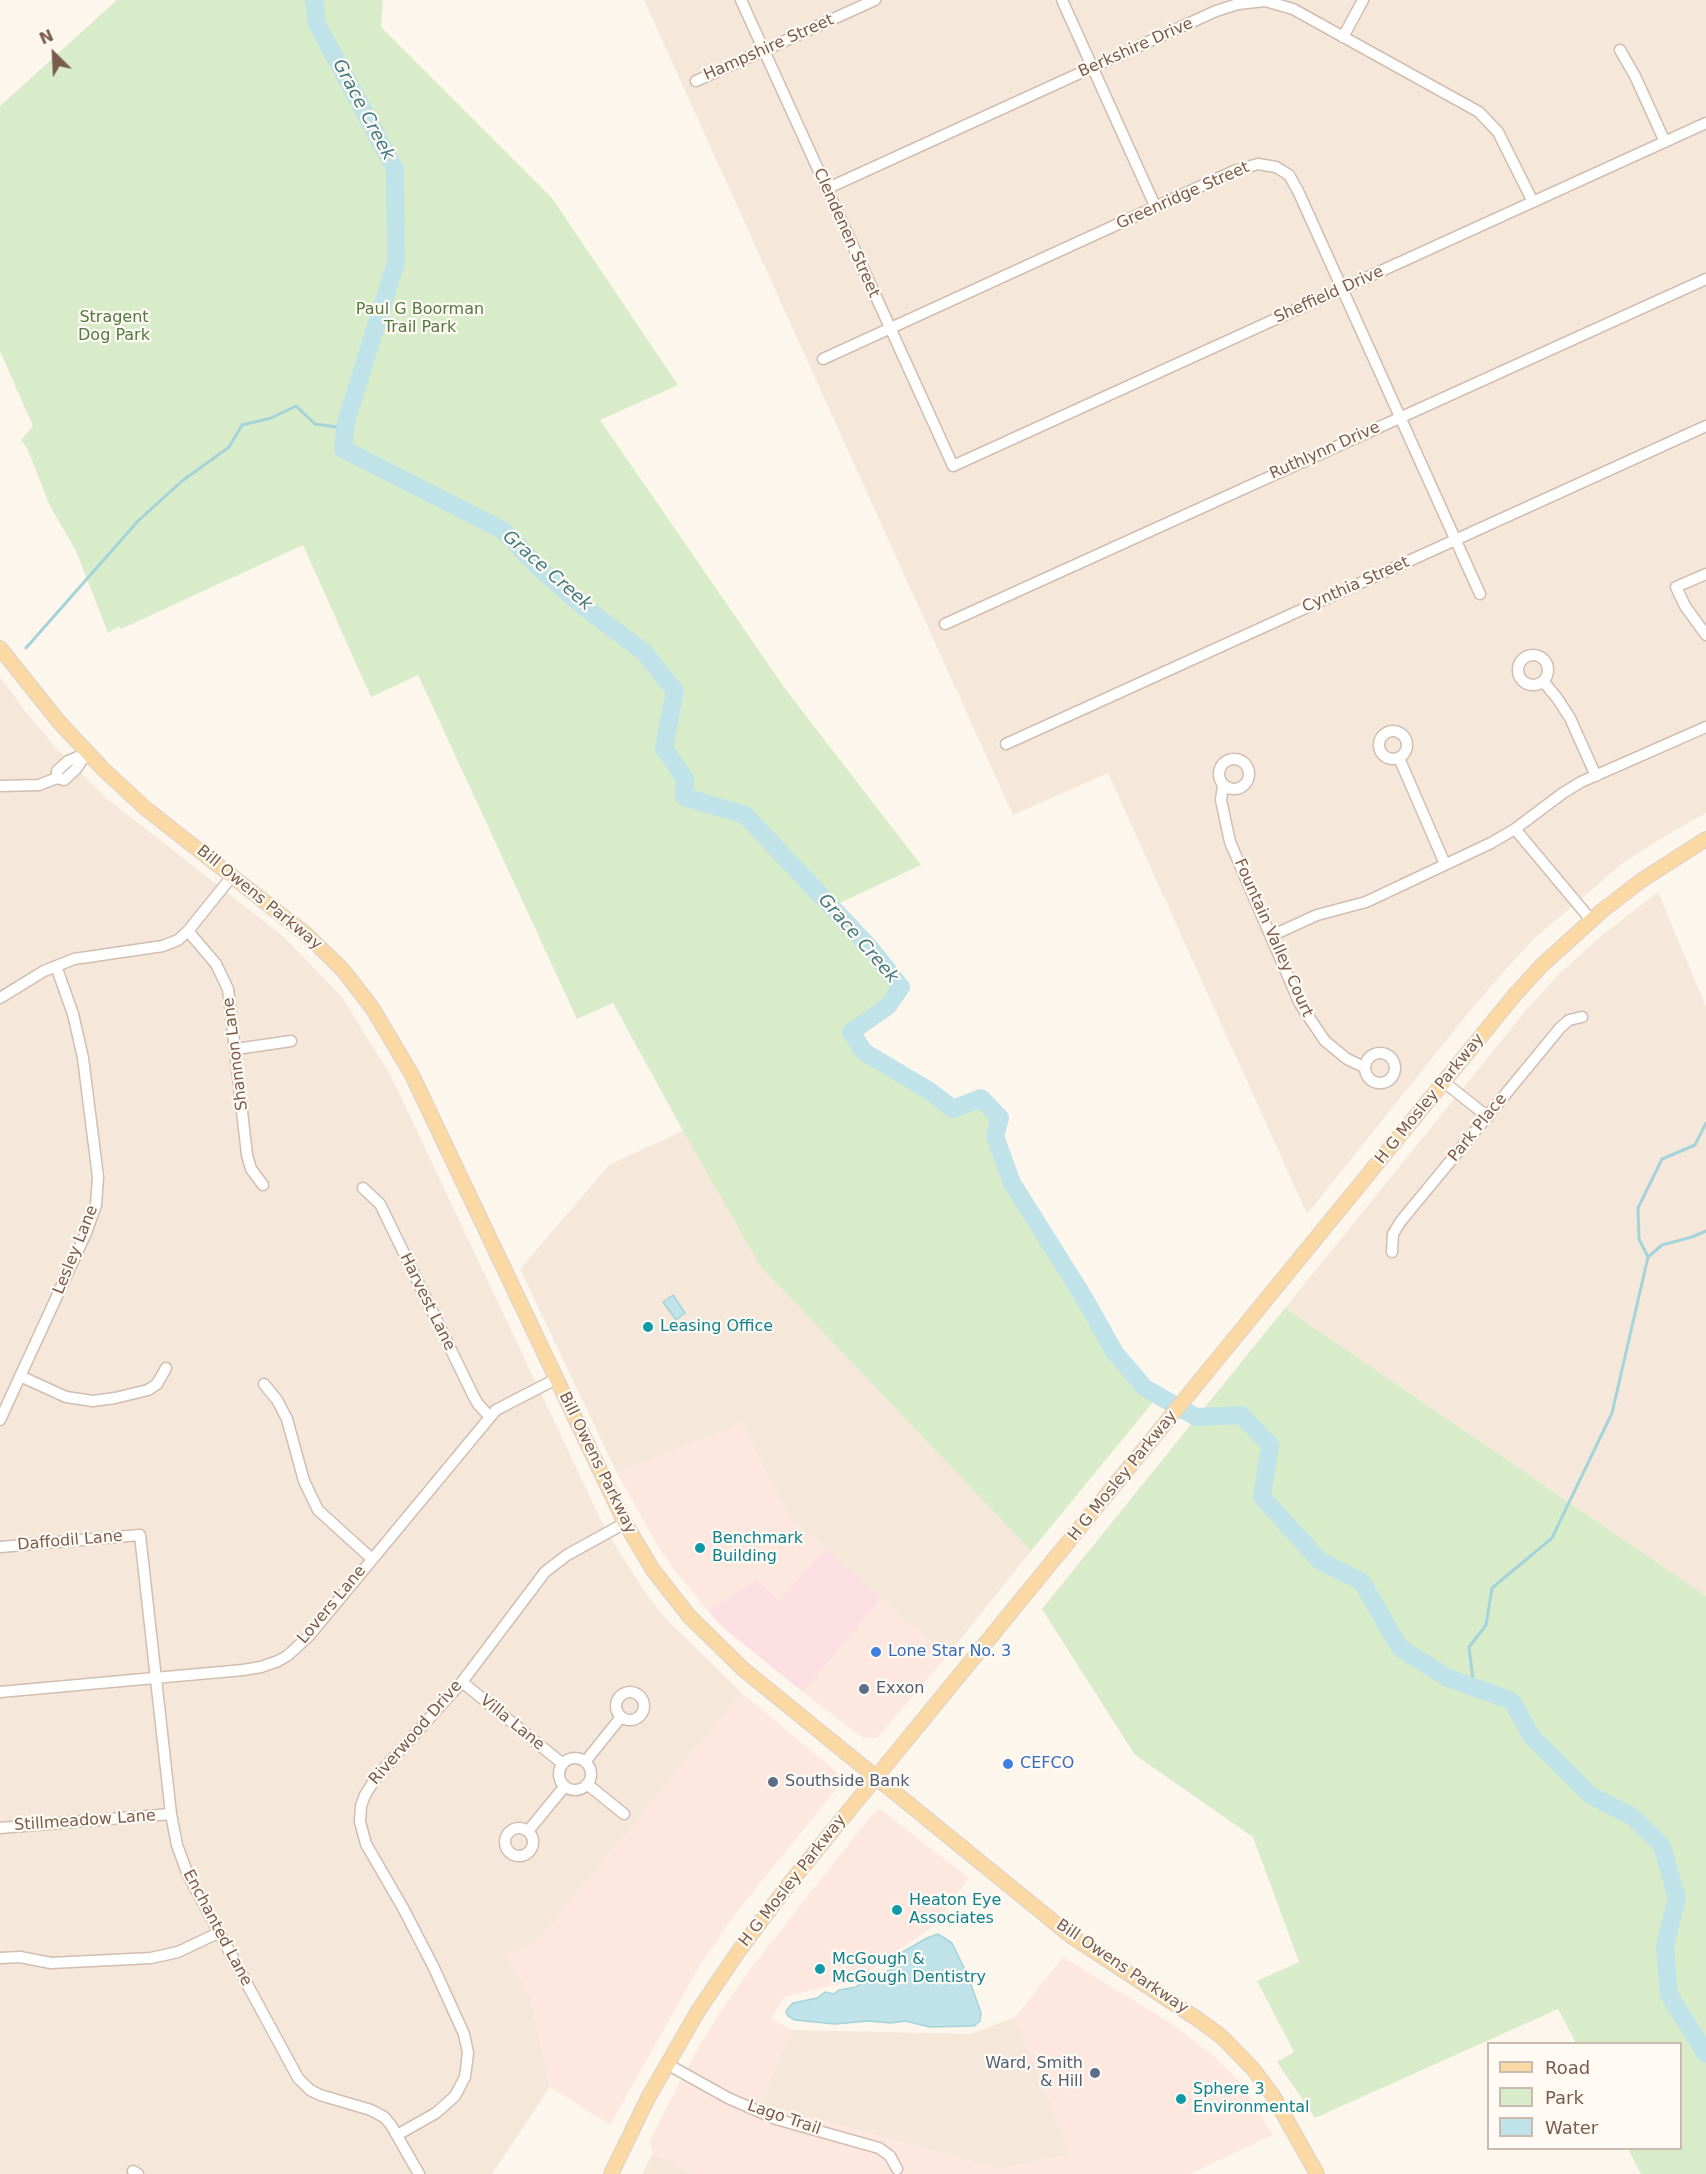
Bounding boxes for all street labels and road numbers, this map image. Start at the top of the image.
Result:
street label: Hampshire Street [701,11,837,85]
street label: Berkshire Drive [1076,14,1196,82]
street label: Greenridge Street [1114,158,1252,234]
street label: Clendenen Street [809,165,883,301]
street label: Sheffield Drive [1271,262,1387,328]
street label: Ruthlynn Drive [1267,418,1383,484]
street label: Cynthia Street [1299,553,1413,617]
street label: Bill Owens Parkway [193,842,325,954]
street label: Fountain Valley Court [1229,856,1317,1020]
street label: Shannon Lane [220,996,252,1112]
street label: H G Mosley Parkway [1371,1030,1489,1168]
street label: Park Place [1445,1090,1511,1166]
street label: Lesley Lane [49,1203,103,1297]
street label: Harvest Lane [395,1250,459,1354]
street label: Bill Owens Parkway [554,1389,640,1537]
street label: H G Mosley Parkway [1064,1407,1182,1545]
street label: Daffodil Lane [16,1527,124,1555]
street label: Lovers Lane [294,1562,370,1648]
street label: Riverwood Drive [365,1677,467,1789]
street label: Villa Lane [476,1691,548,1755]
street label: Stillmeadow Lane [14,1806,156,1836]
street label: H G Mosley Parkway [735,1811,851,1951]
street label: Enchanted Lane [178,1866,256,1990]
street label: Bill Owens Parkway [1052,1916,1192,2018]
street label: Lago Trail [745,2096,823,2140]

